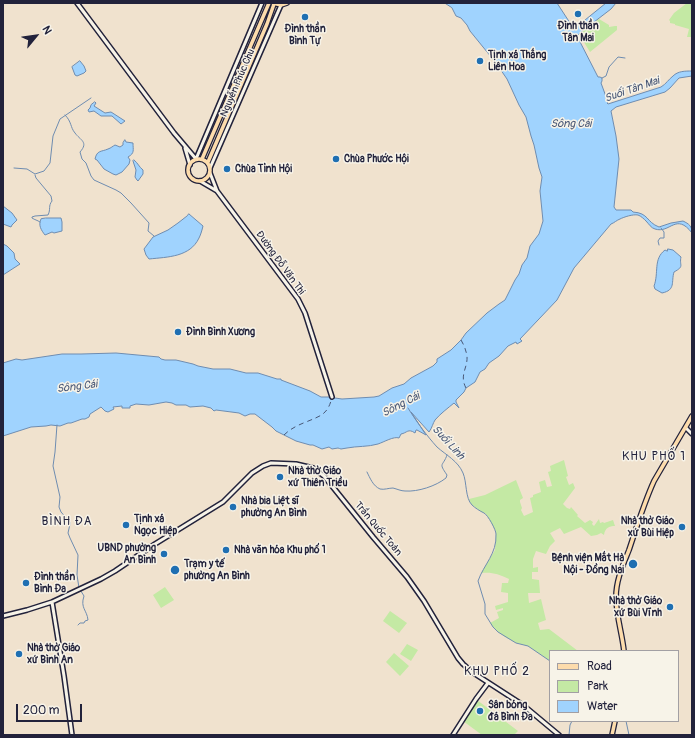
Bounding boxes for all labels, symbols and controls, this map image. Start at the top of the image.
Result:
marker: Đình thần Tân Mai [573,9,583,19]
marker: Đình thần Bình Tự [300,12,310,22]
north arrow [16,16,56,56]
place label: Đình thần Tân Mai [557,20,599,44]
place label: Đình thần Bình Tự [284,23,326,46]
text: N [39,24,54,36]
street label: Nguyễn Phúc Chu [218,47,258,119]
place label: Tịnh xá Thắng Liên Hoa [488,49,546,72]
marker: Tịnh xá Thắng Liên Hoa [475,56,485,66]
water label: Suối Tân Mai [603,74,661,106]
water label: Sông Cái [551,117,591,131]
place label: Chùa Phước Hội [344,153,409,165]
marker: Chùa Phước Hội [331,154,341,164]
place label: Chùa Tỉnh Hội [235,163,292,175]
marker: Chùa Tỉnh Hội [222,164,232,174]
street label: Đường Đỗ Văn Thi [253,229,307,297]
place label: Đình Bình Xương [186,326,255,338]
marker: Đình Bình Xương [173,327,183,337]
water label: Sông Cái [56,378,98,396]
water label: Sông Cái [380,390,422,420]
water label: Suối Linh [429,423,467,463]
district label: KHU PHỐ 1 [622,450,686,464]
place label: Nhà thờ Giáo xứ Thiên Triều [288,465,348,488]
marker: Nhà thờ Giáo xứ Thiên Triều [275,472,285,482]
place label: Nhà bia Liệt sĩ phường An Bình [241,495,307,518]
street label: Trần Quốc Toản [352,499,404,559]
marker: Nhà bia Liệt sĩ phường An Bình [228,502,238,512]
place label: Tịnh xá Ngọc Hiệp [134,513,177,536]
district label: BÌNH ĐA [41,515,93,529]
place label: Nhà thờ Giáo xứ Bùi Hiệp [621,515,674,538]
marker: Tịnh xá Ngọc Hiệp [121,520,131,530]
marker: Nhà thờ Giáo xứ Bùi Hiệp [677,522,687,532]
place label: UBND phường An Bình [98,542,156,566]
place label: Nhà văn hóa Khu phố 1 [234,544,326,556]
marker: Nhà văn hóa Khu phố 1 [221,545,231,555]
marker: UBND phường An Bình [159,549,169,559]
place label: Bệnh viện Mắt Hà Nội - Đồng Nai [552,552,624,576]
place label: Trạm y tế phường An Bình [184,558,250,582]
marker: Bệnh viện Mắt Hà Nội - Đồng Nai [627,558,639,570]
marker: Trạm y tế phường An Bình [169,564,181,576]
place label: Đình thần Bình Đa [34,571,75,594]
marker: Đình thần Bình Đa [21,578,31,588]
place label: Nhà thờ Giáo xứ Bùi Vĩnh [609,595,662,618]
marker: Nhà thờ Giáo xứ Bùi Vĩnh [665,602,675,612]
place label: Nhà thờ Giáo xứ Bình An [27,642,80,666]
marker: Nhà thờ Giáo xứ Bình An [14,649,24,659]
legend [549,650,679,722]
text: Road [587,659,612,674]
district label: KHU PHỐ 2 [464,665,530,679]
text: Park [587,679,608,694]
scale bar [18,696,84,722]
place label: Sân bóng đá Bình Đa [488,699,533,722]
text: Water [587,699,618,714]
text: 200 m [23,703,59,718]
marker: Sân bóng đá Bình Đa [475,706,485,716]

